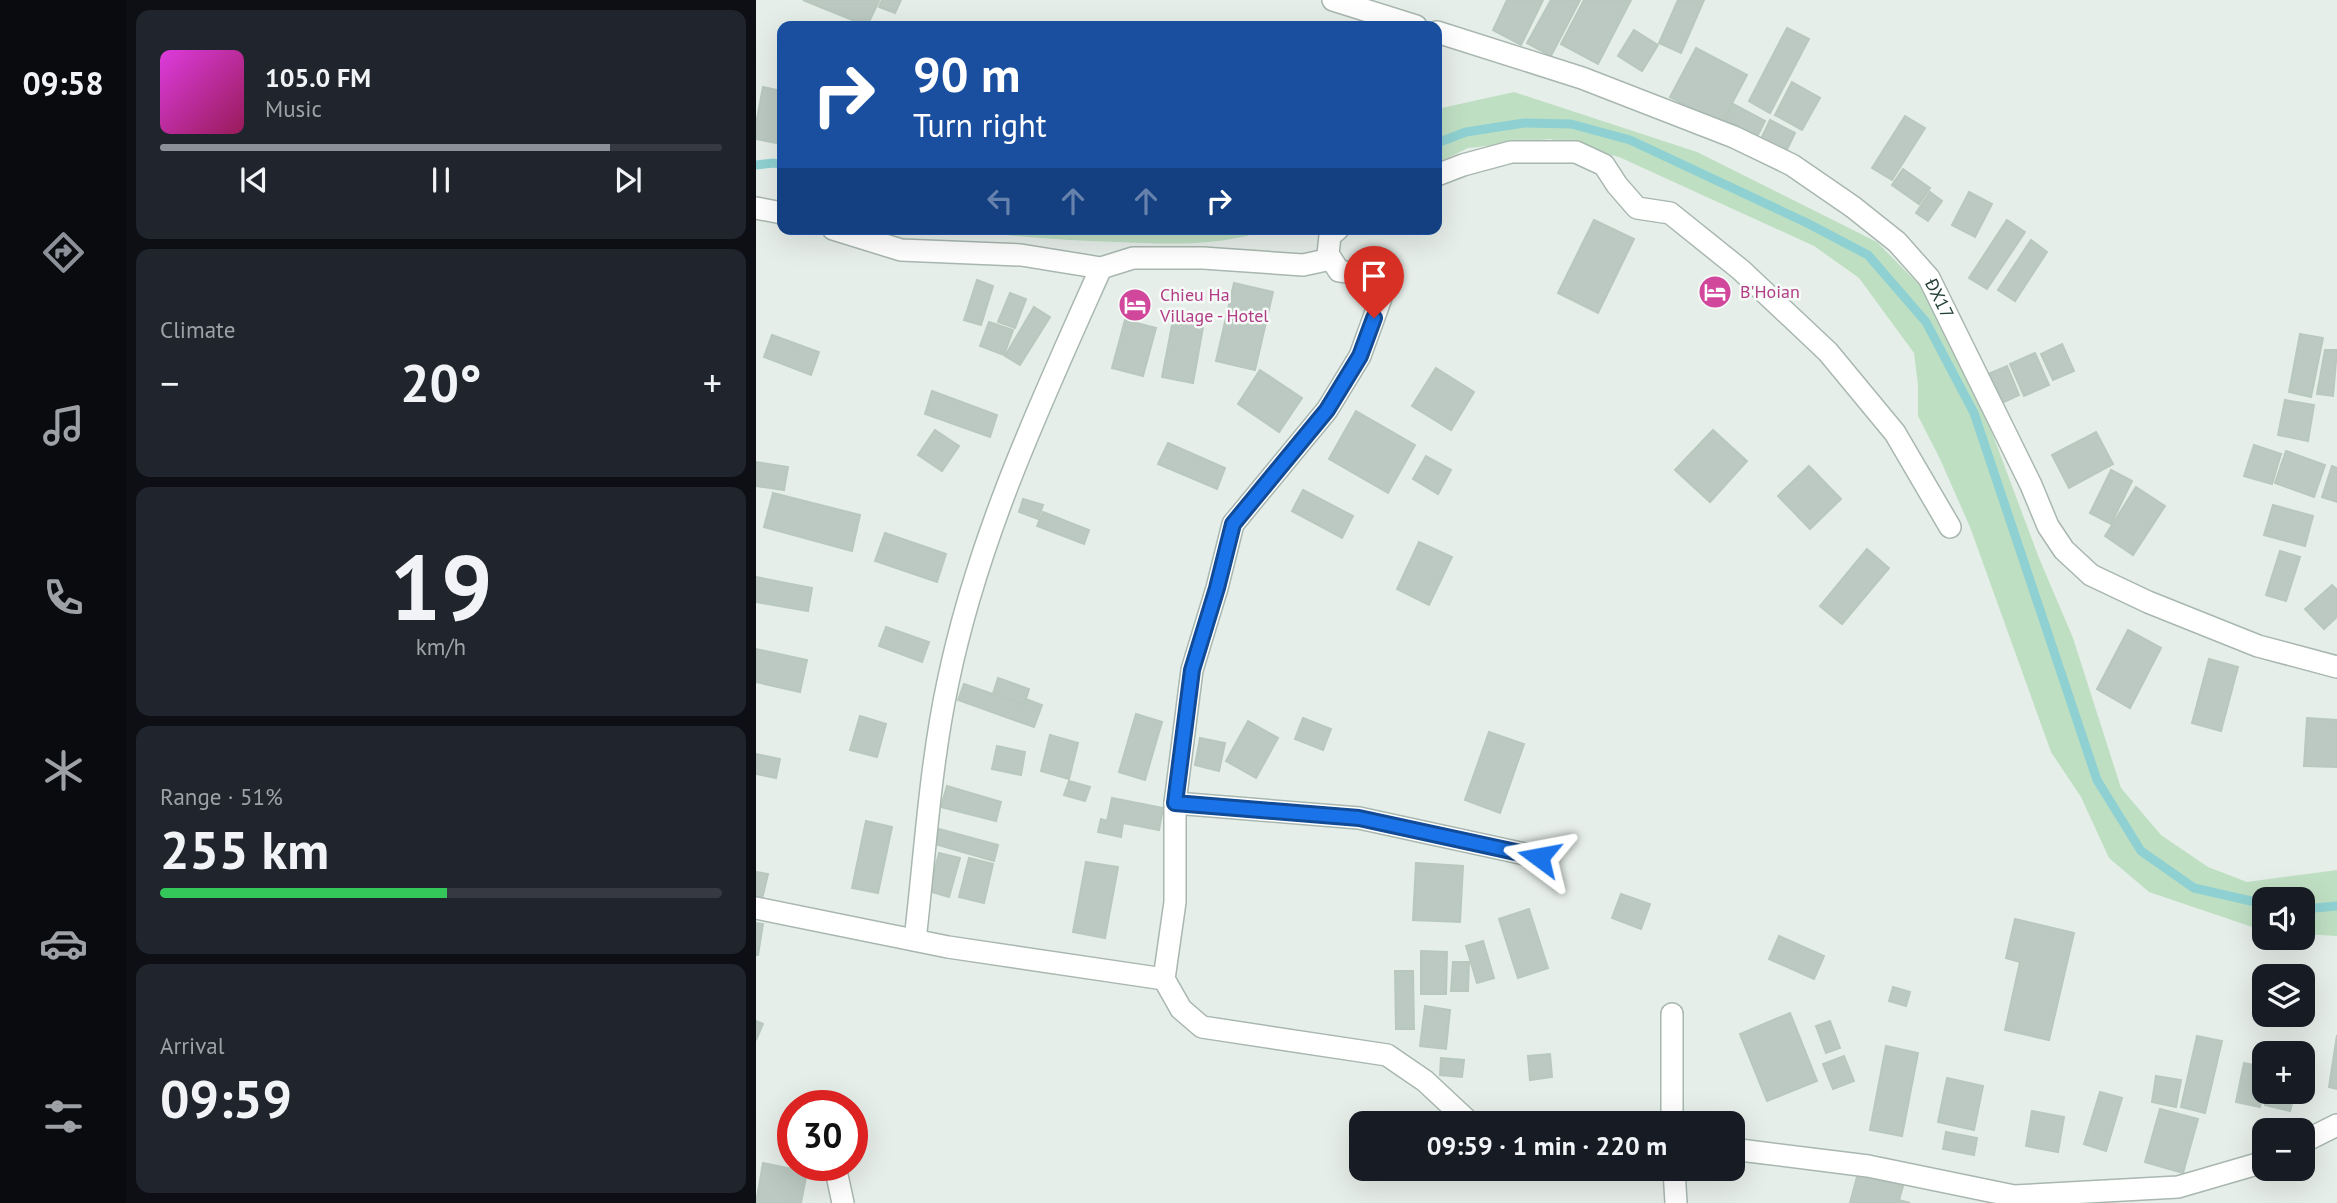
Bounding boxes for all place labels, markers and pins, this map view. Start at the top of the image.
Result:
pin [1344,246,1404,318]
hotel icon: B'Hoian [1696,273,1734,311]
place label: B'Hoian [1740,280,1800,303]
place label: Chieu Ha Village - Hotel [1159,283,1269,327]
hotel icon: Chieu Ha Village - Hotel [1116,286,1154,324]

